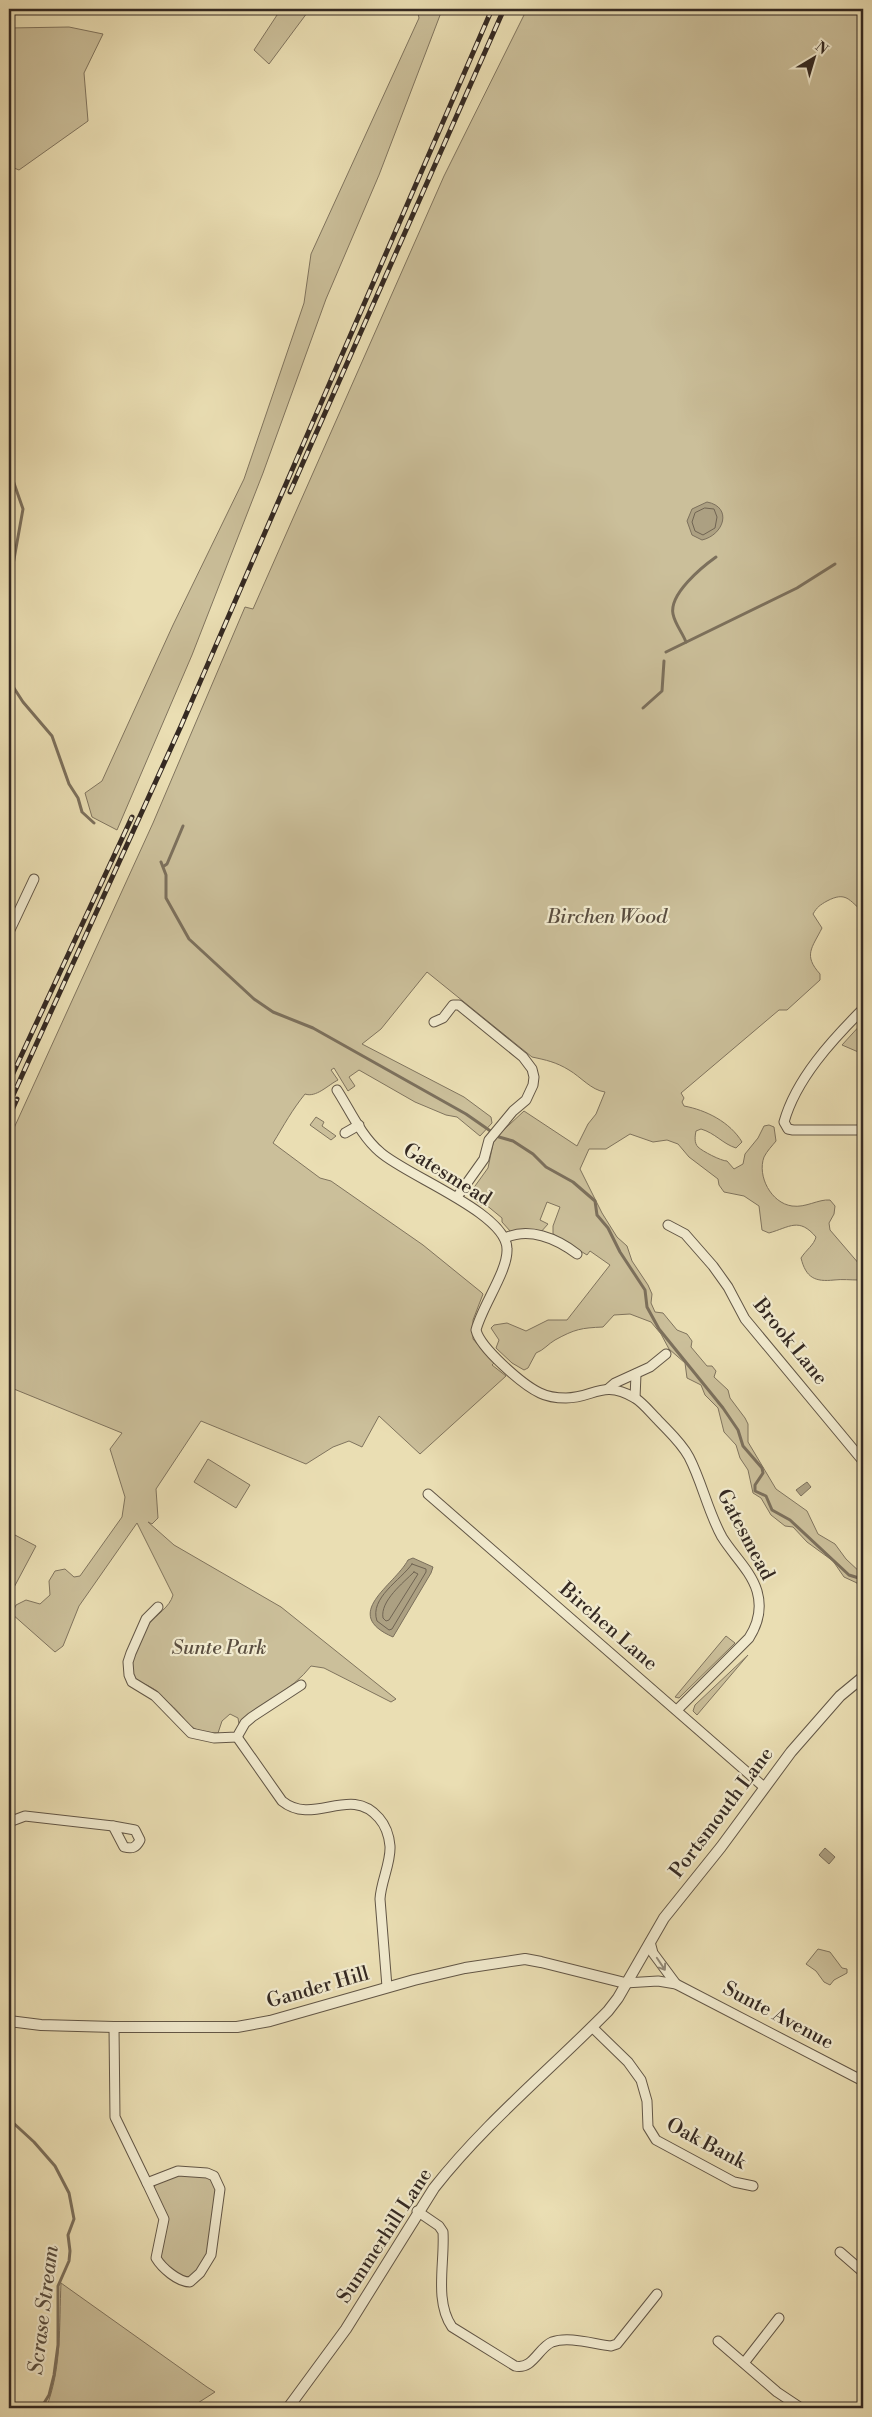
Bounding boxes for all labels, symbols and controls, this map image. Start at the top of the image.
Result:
north arrow [790,32,840,82]
text: N [811,38,831,59]
park label: Birchen Wood [546,905,668,930]
street label: Gatesmead [398,1138,496,1212]
street label: Brook Lane [747,1293,833,1391]
street label: Gatesmead [711,1485,780,1585]
street label: Birchen Lane [553,1577,662,1677]
park label: Sunte Park [171,1636,267,1661]
street label: Portsmouth Lane [665,1743,779,1883]
one-way arrow [656,1957,666,1971]
street label: Gander Hill [264,1961,372,2015]
street label: Sunte Avenue [718,1976,838,2056]
street label: Oak Bank [662,2113,752,2176]
street label: Summerhill Lane [332,2164,438,2308]
water label: Scrase Stream [23,2243,65,2376]

